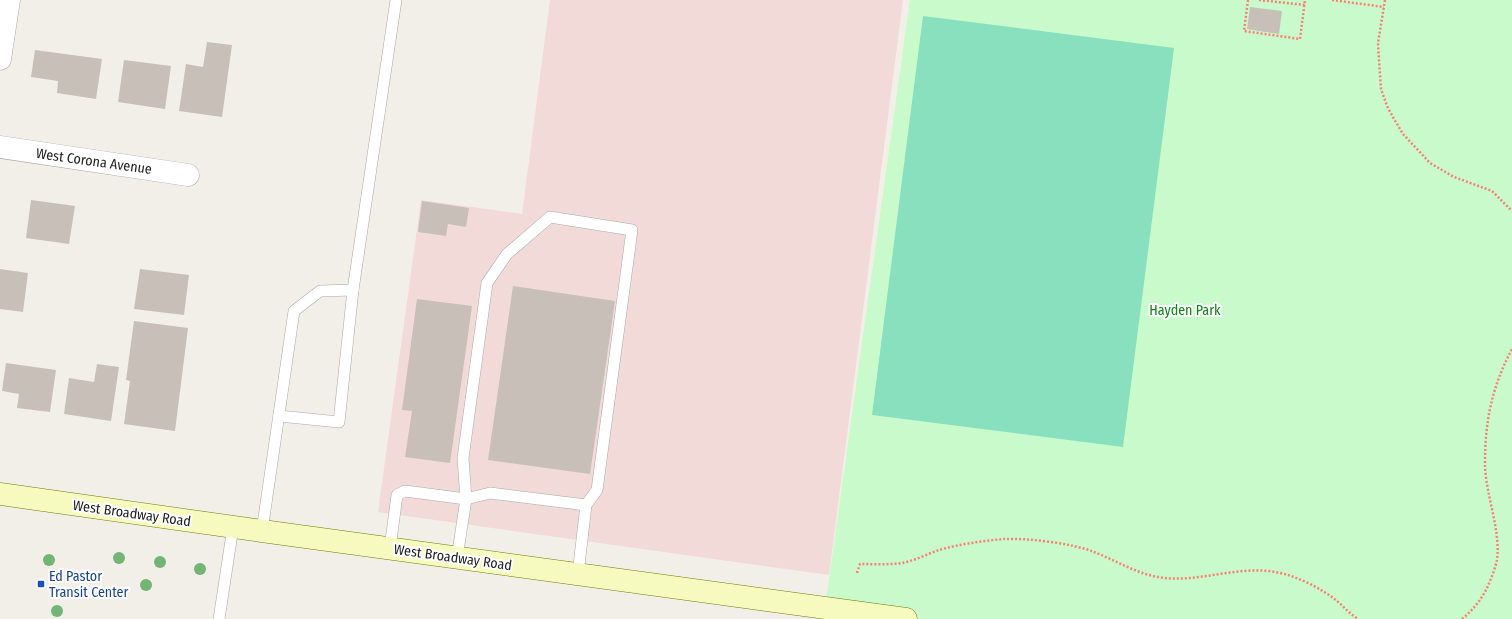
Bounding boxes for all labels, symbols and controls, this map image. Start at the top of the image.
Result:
street label: West Corona Avenue [35,145,153,178]
park label: Hayden Park [1149,302,1221,319]
street label: West Broadway Road [72,497,192,530]
street label: West Broadway Road [393,541,513,574]
place label: Ed Pastor Transit Center [49,568,129,601]
marker: Ed Pastor Transit Center [36,579,46,589]

